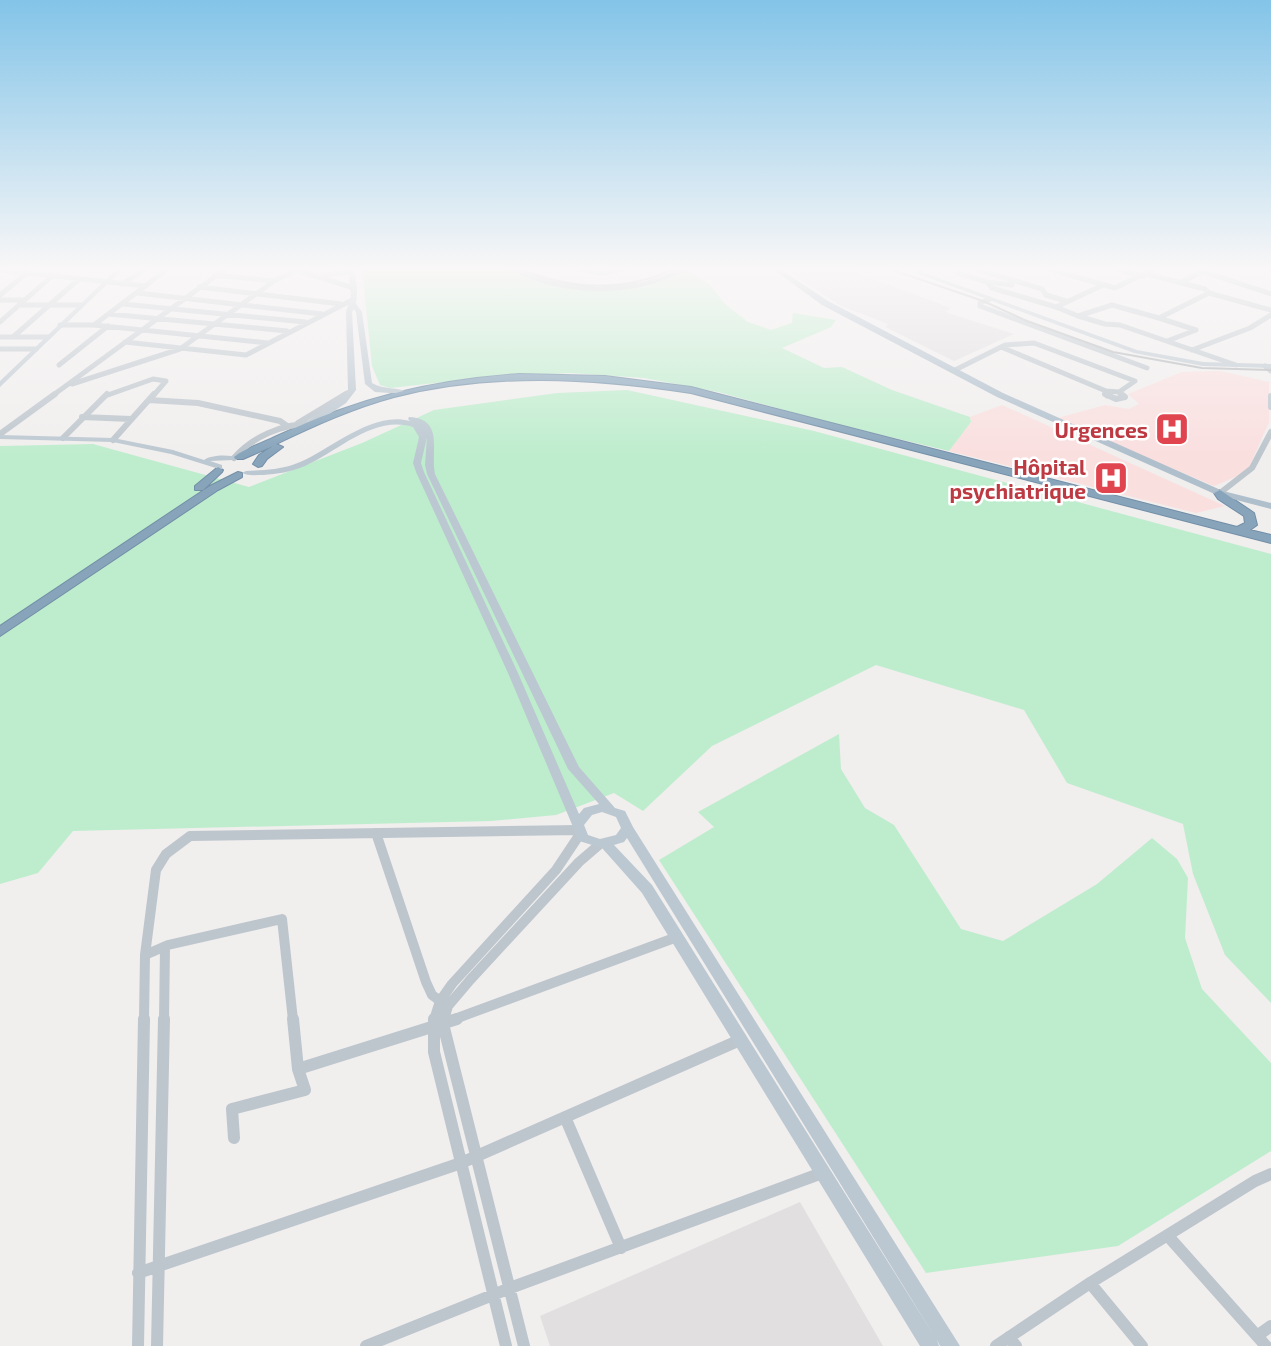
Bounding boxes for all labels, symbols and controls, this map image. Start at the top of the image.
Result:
hospital icon: Urgences [1153,410,1191,448]
place label: Urgences [1055,417,1148,442]
place label: Hôpital psychiatrique [949,454,1086,504]
hospital icon: Hôpital psychiatrique [1092,459,1130,497]

